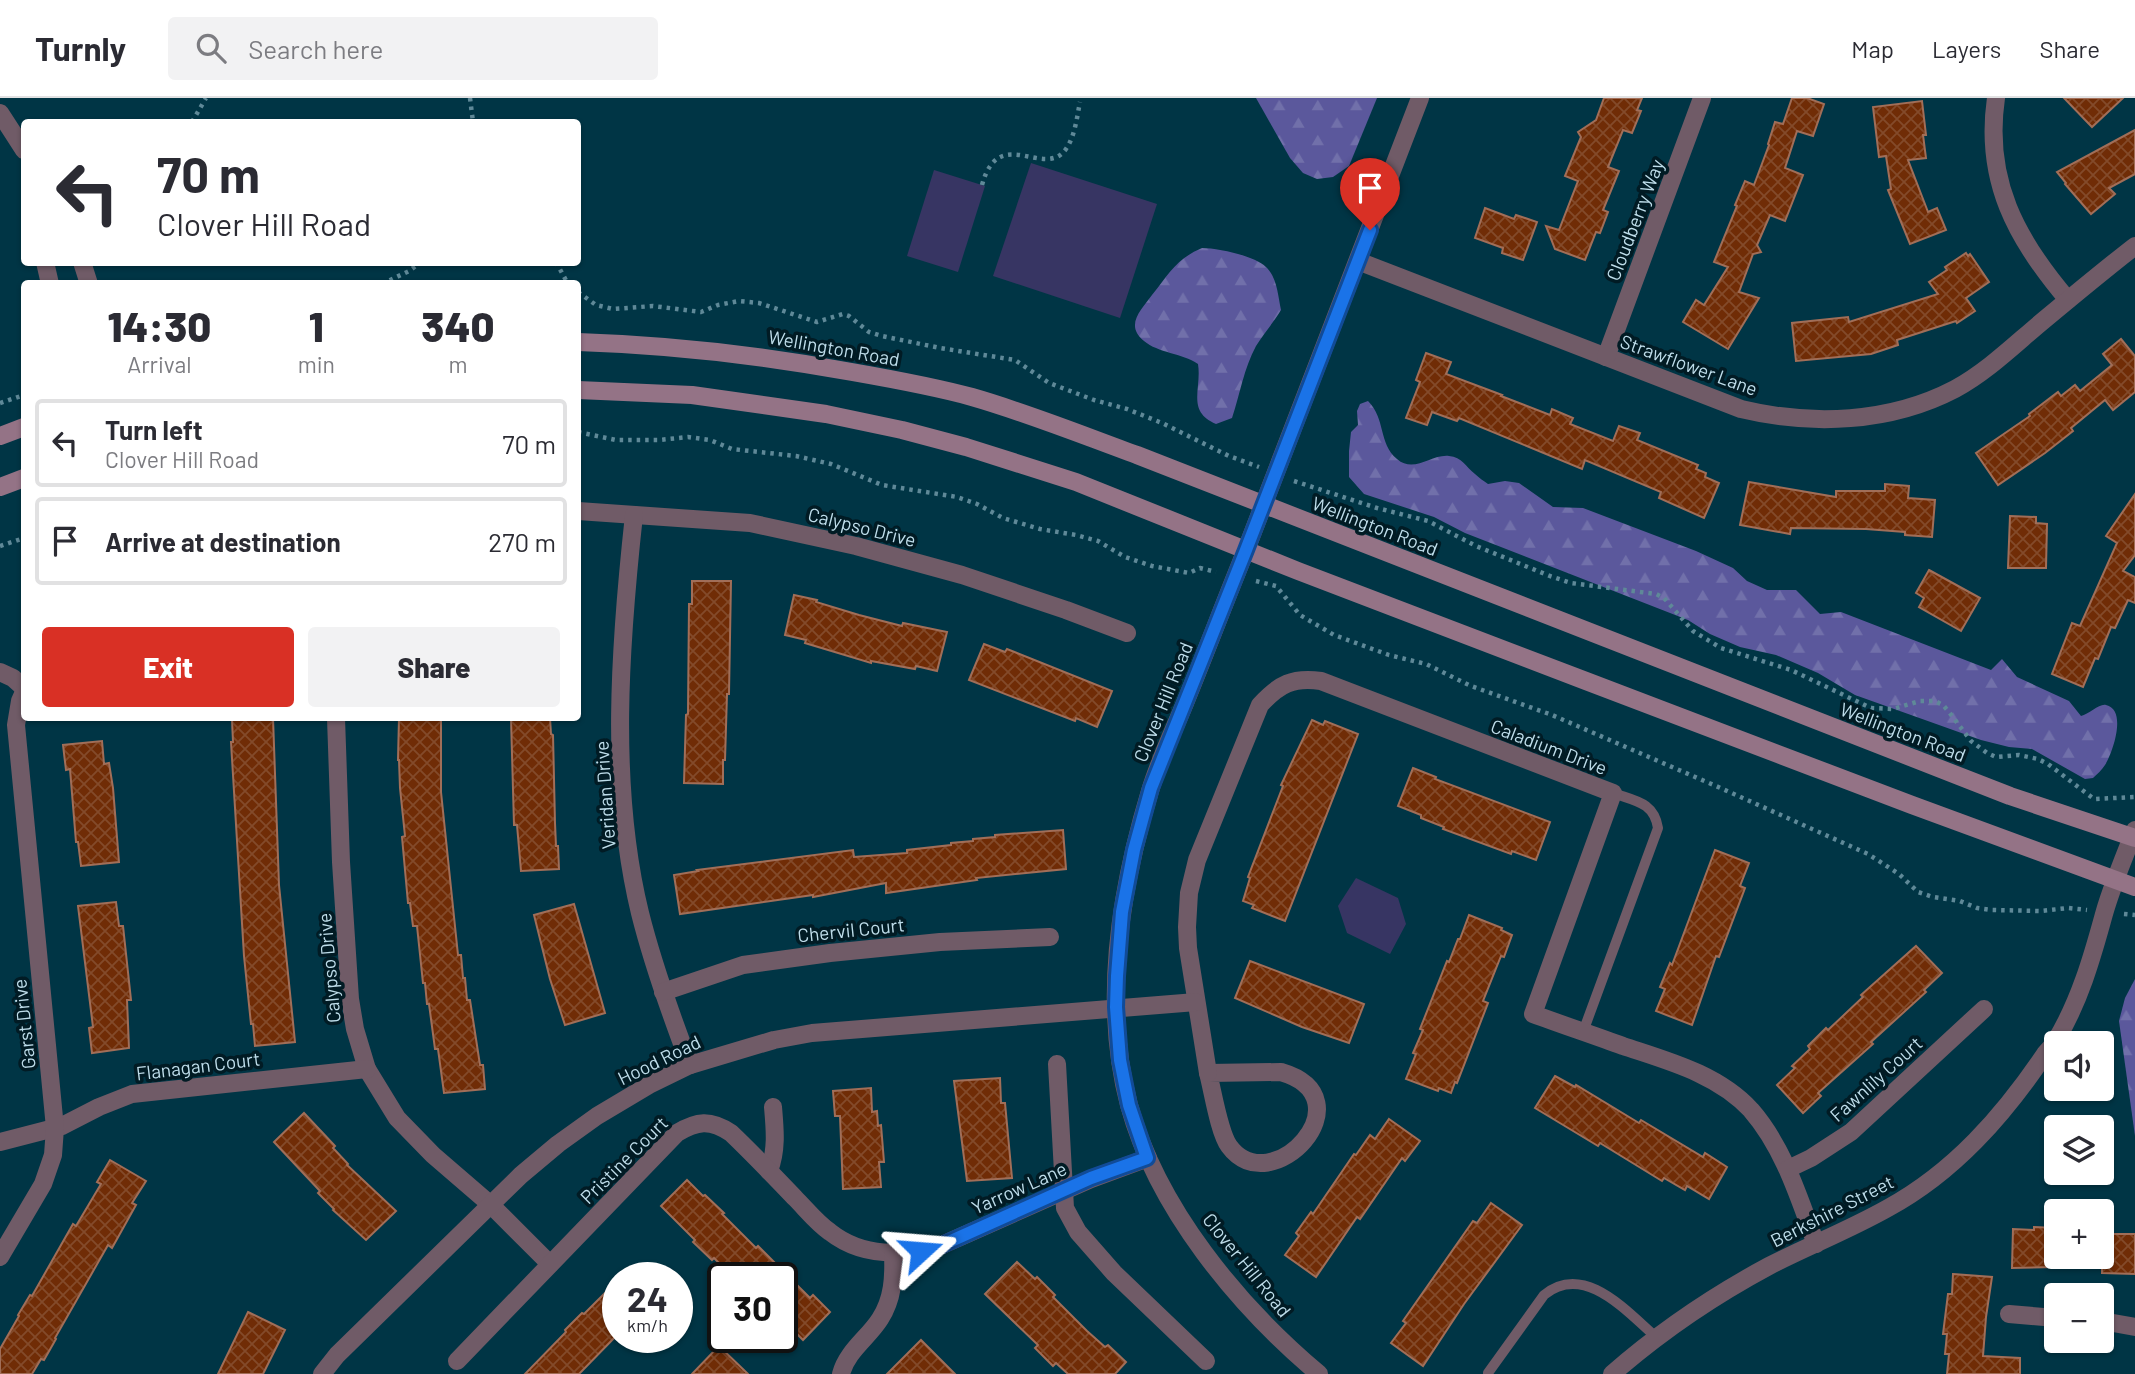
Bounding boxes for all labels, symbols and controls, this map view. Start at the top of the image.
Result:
search box [168,17,658,80]
text: Turnly [35,28,126,68]
icon: search [192,29,230,67]
text: Search here [248,33,383,64]
text: Map [1851,34,1894,63]
text: Layers [1932,34,2001,63]
text: Share [2039,34,2100,63]
text: 70 m [157,144,260,203]
icon: left [42,147,133,238]
street label: Cloudberry Way [1601,156,1668,284]
pin [1340,158,1400,230]
icon: arrive [1351,169,1389,207]
text: Clover Hill Road [157,204,371,242]
text: 14:30 [107,300,211,350]
text: 1 [309,300,324,350]
text: 340 [421,300,495,350]
street label: Wellington Road [767,325,902,370]
street label: Strawflower Lane [1617,329,1761,400]
text: Arrival [127,350,191,378]
text: min [298,350,335,378]
text: m [448,350,467,378]
text: Turn left [105,414,203,445]
icon: left [46,424,84,462]
text: 70 m [502,428,556,459]
text: Clover Hill Road [105,445,259,473]
street label: Wellington Road [1309,491,1441,560]
street label: Calypso Drive [806,502,918,551]
icon: arrive [46,522,84,560]
text: Arrive at destination [105,526,341,557]
text: 270 m [488,526,556,557]
button: Exit [42,627,294,707]
button: Share [308,627,560,707]
street label: Clover Hill Road [1128,639,1197,765]
street label: Wellington Road [1837,697,1969,766]
street label: Caladium Drive [1488,714,1610,779]
street label: Veridan Drive [589,740,620,850]
street label: Calypso Drive [312,912,345,1024]
street label: Chervil Court [796,912,906,947]
street label: Garst Drive [7,978,40,1070]
street label: Hood Road [614,1030,704,1089]
street label: Fawnlily Court [1825,1031,1926,1126]
map controls [2044,1031,2114,1353]
button: sound [2044,1031,2114,1101]
street label: Flanagan Court [135,1046,261,1085]
street label: Pristine Court [575,1111,672,1208]
button: layers [2044,1115,2114,1185]
street label: Yarrow Lane [968,1156,1070,1219]
street label: Berkshire Street [1766,1170,1897,1252]
button: + [2044,1199,2114,1269]
street label: Clover Hill Road [1198,1208,1296,1321]
position arrow [884,1214,958,1288]
speed limit sign: 30 [707,1262,798,1353]
text: 24 [627,1277,668,1319]
button: − [2044,1283,2114,1353]
text: km/h [627,1314,668,1336]

